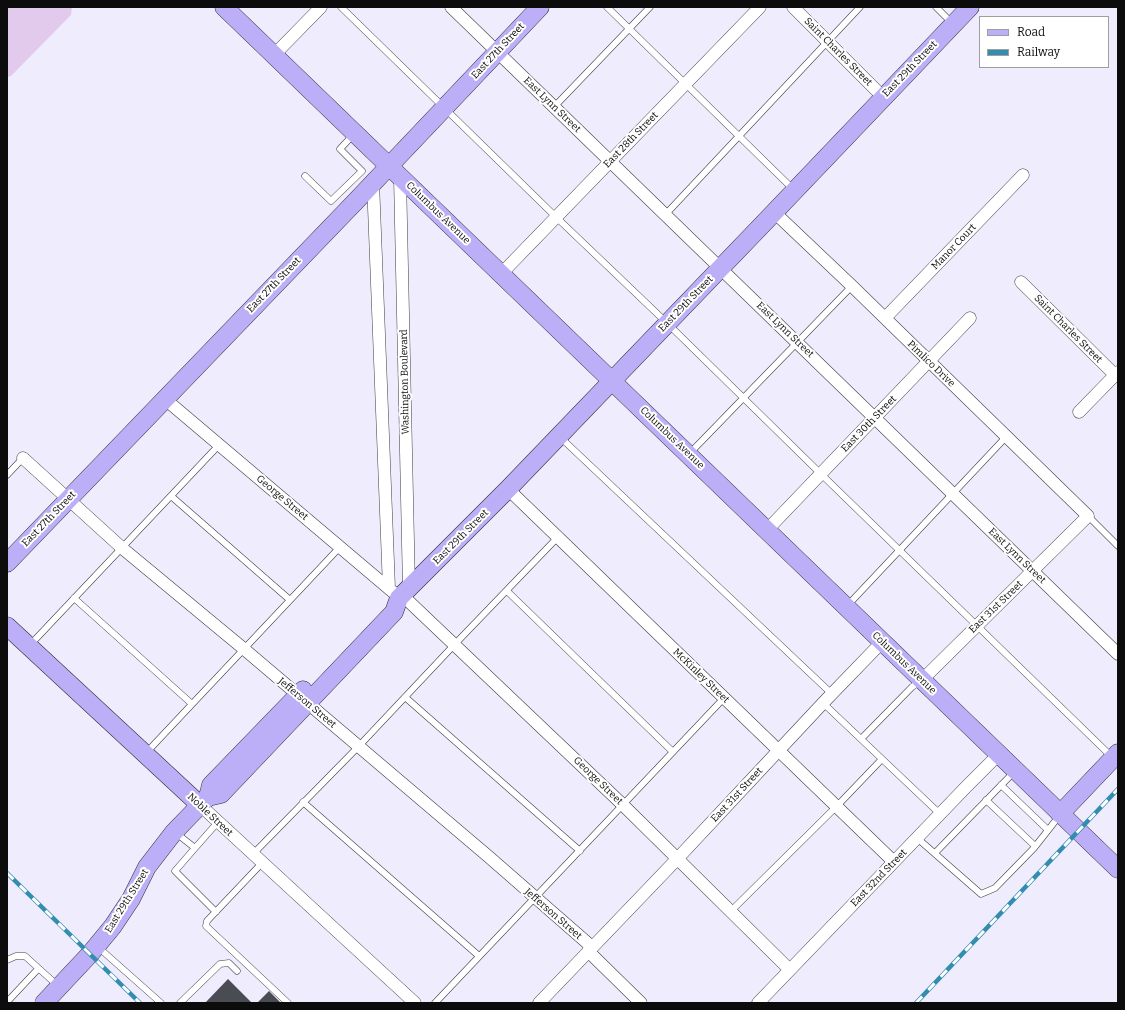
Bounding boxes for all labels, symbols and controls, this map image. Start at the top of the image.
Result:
street label: Saint Charles Street [801,15,875,89]
legend [979,16,1109,68]
street label: East 27th Street [469,20,527,82]
text: Road [1017,25,1045,39]
street label: East 29th Street [880,39,940,99]
text: Railway [1017,45,1060,59]
street label: East Lynn Street [521,75,583,135]
street label: East 28th Street [601,109,661,171]
street label: Columbus Avenue [403,179,473,247]
street label: Manor Court [929,222,979,272]
street label: East 27th Street [245,255,303,315]
street label: East 29th Street [656,274,716,334]
street label: Saint Charles Street [1031,292,1105,366]
street label: East Lynn Street [754,300,816,360]
street label: Washington Boulevard [398,329,412,435]
street label: Pimlico Drive [905,338,957,390]
street label: East 30th Street [839,393,899,455]
street label: Columbus Avenue [637,404,707,472]
street label: George Street [254,473,310,523]
street label: East 27th Street [20,489,78,549]
street label: East 29th Street [431,507,491,567]
street label: East Lynn Street [986,526,1048,586]
street label: East 31st Street [967,578,1025,636]
street label: Columbus Avenue [869,629,939,697]
street label: McKinley Street [670,646,732,706]
street label: Jefferson Street [275,675,339,731]
street label: George Street [571,754,625,808]
street label: East 31st Street [709,765,765,825]
street label: Noble Street [185,791,235,839]
street label: East 32nd Street [848,847,910,909]
street label: East 29th Street [103,867,151,935]
street label: Jefferson Street [522,886,584,942]

